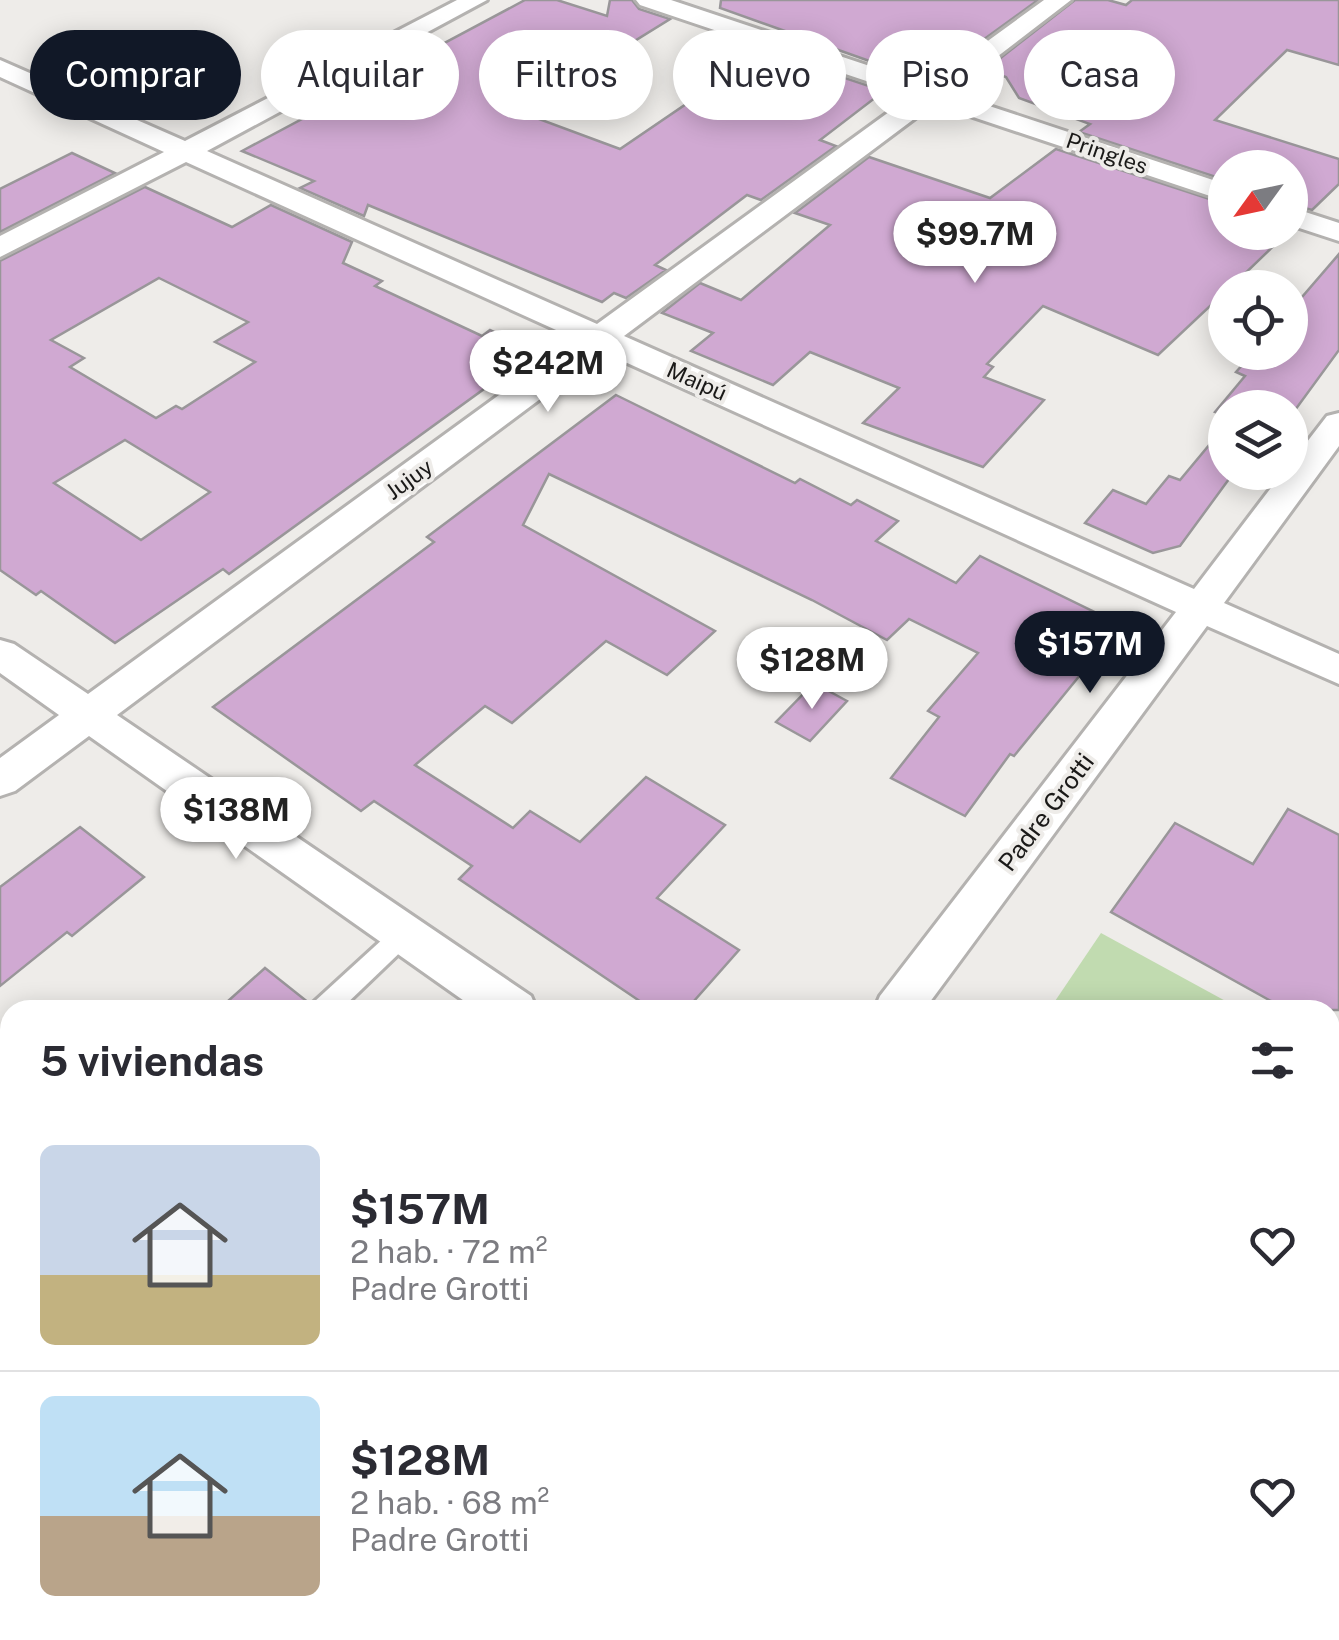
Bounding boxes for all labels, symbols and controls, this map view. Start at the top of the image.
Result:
chip: Comprar [30,30,241,120]
chip: Alquilar [261,30,459,120]
chip: Filtros [479,30,653,120]
chip: Nuevo [673,30,846,120]
chip: Piso [866,30,1004,120]
chip: Casa [1024,30,1175,120]
street label: Pringles [1063,127,1151,179]
north arrow [1208,150,1308,250]
map controls [1208,150,1308,490]
pin: $99.7M [894,201,1056,286]
text: $99.7M [915,215,1035,252]
button: locate [1208,270,1308,370]
pin: $242M [478,330,618,415]
text: $242M [492,344,604,381]
street label: Maipú [663,356,731,406]
button: layers [1208,390,1308,490]
street label: Jujuy [380,453,438,505]
pin: $157M [1020,611,1160,696]
text: $157M [1037,625,1143,662]
pin: $128M [742,627,882,712]
text: $128M [759,641,865,678]
street label: Padre Grotti [992,747,1100,877]
pin: $138M [166,777,306,862]
text: $138M [182,791,290,828]
icon: filters [1245,1033,1300,1088]
text: 5 viviendas [40,1036,264,1085]
text: $157M [350,1184,490,1233]
icon: home [120,1185,240,1305]
icon: heart [1245,1218,1300,1273]
text: 2 hab. · 72 m² [350,1233,547,1270]
text: Padre Grotti [350,1270,529,1307]
text: $128M [350,1435,490,1484]
icon: home [120,1436,240,1556]
icon: heart [1245,1469,1300,1524]
text: 2 hab. · 68 m² [350,1484,549,1521]
text: Padre Grotti [350,1521,529,1558]

